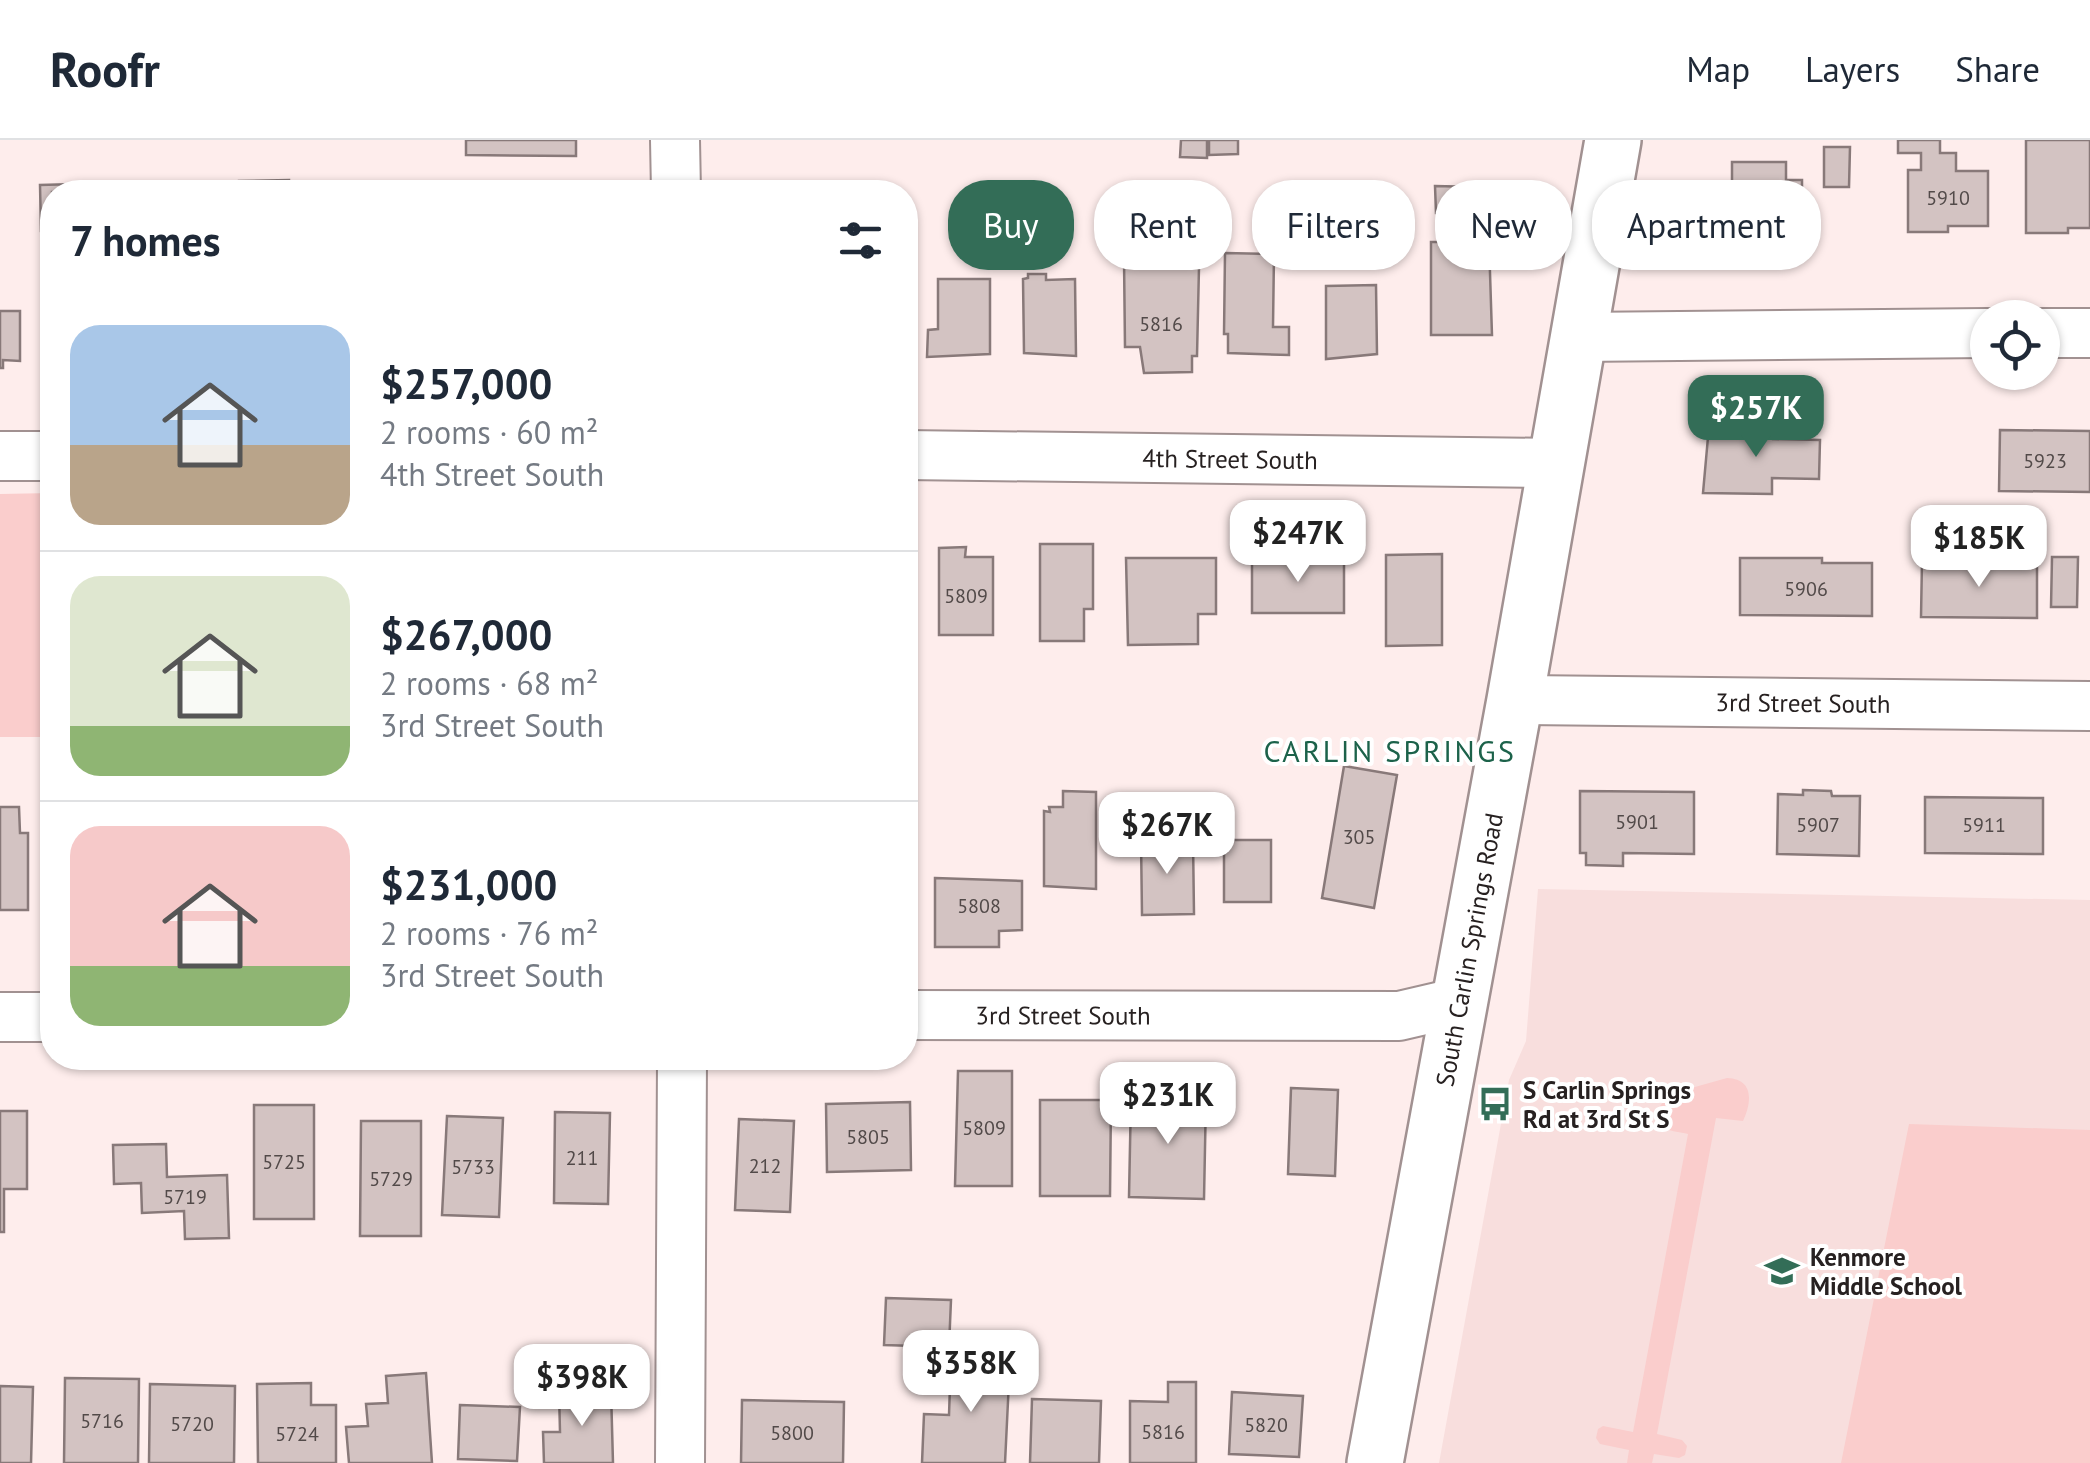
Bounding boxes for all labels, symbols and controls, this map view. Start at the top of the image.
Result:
text: Roofr [50,38,160,100]
text: Map [1686,46,1750,92]
text: Layers [1805,46,1900,92]
text: Share [1955,46,2040,92]
chip: Buy [948,180,1074,270]
chip: Rent [1094,180,1232,270]
chip: Filters [1252,180,1415,270]
chip: New [1435,180,1572,270]
chip: Apartment [1592,180,1821,270]
house number: 5910 [1926,185,1970,211]
text: 7 homes [70,213,221,268]
icon: filters [833,213,888,268]
map controls [1970,300,2060,390]
button: locate [1970,300,2060,390]
house number: 5816 [1139,311,1183,337]
text: $257,000 [380,356,552,411]
icon: home [150,365,270,485]
pin: $257K [1686,375,1826,460]
text: $257K [1710,386,1802,428]
text: 2 rooms · 60 m² [380,411,598,453]
street label: 4th Street South [1142,442,1318,476]
house number: 5923 [2023,448,2067,474]
text: 4th Street South [380,453,604,495]
pin: $247K [1228,500,1368,585]
pin: $185K [1909,505,2049,590]
text: $247K [1252,511,1344,553]
text: $185K [1933,516,2025,558]
house number: 5906 [1784,576,1828,602]
house number: 5809 [944,583,988,609]
text: $267,000 [380,607,552,662]
icon: home [150,616,270,736]
text: 2 rooms · 68 m² [380,662,598,704]
street label: 3rd Street South [1715,686,1891,720]
text: 3rd Street South [380,704,604,746]
district label: CARLIN SPRINGS [1264,731,1516,770]
pin: $267K [1097,792,1237,877]
text: $267K [1121,803,1213,845]
house number: 5901 [1615,809,1659,835]
street label: South Carlin Springs Road [1428,810,1510,1089]
house number: 5907 [1796,812,1840,838]
house number: 5911 [1962,812,2006,838]
house number: 305 [1343,824,1375,850]
text: $231,000 [380,857,557,912]
icon: home [150,866,270,986]
house number: 5808 [957,893,1001,919]
text: 2 rooms · 76 m² [380,912,598,954]
text: 3rd Street South [380,954,604,996]
street label: 3rd Street South [975,999,1151,1031]
pin: $231K [1098,1062,1238,1147]
text: $231K [1122,1073,1214,1115]
place label: S Carlin Springs Rd at 3rd St S [1523,1074,1691,1135]
bus stop icon: S Carlin Springs Rd at 3rd St S [1476,1085,1514,1123]
house number: 5809 [962,1115,1006,1141]
house number: 5805 [846,1124,890,1150]
house number: 211 [566,1145,598,1171]
house number: 5725 [262,1149,306,1175]
house number: 212 [749,1153,781,1179]
house number: 5733 [451,1154,495,1180]
house number: 5729 [369,1166,413,1192]
house number: 5719 [163,1184,207,1210]
place label: Kenmore Middle School [1810,1241,1963,1302]
school or university icon: Kenmore Middle School [1763,1252,1801,1290]
pin: $358K [901,1330,1041,1415]
text: $358K [925,1341,1017,1383]
pin: $398K [512,1344,652,1429]
text: $398K [536,1355,628,1397]
house number: 5716 [80,1408,124,1434]
house number: 5720 [170,1411,214,1437]
house number: 5820 [1244,1412,1288,1438]
house number: 5816 [1141,1419,1185,1445]
house number: 5800 [770,1420,814,1446]
house number: 5724 [275,1421,319,1447]

